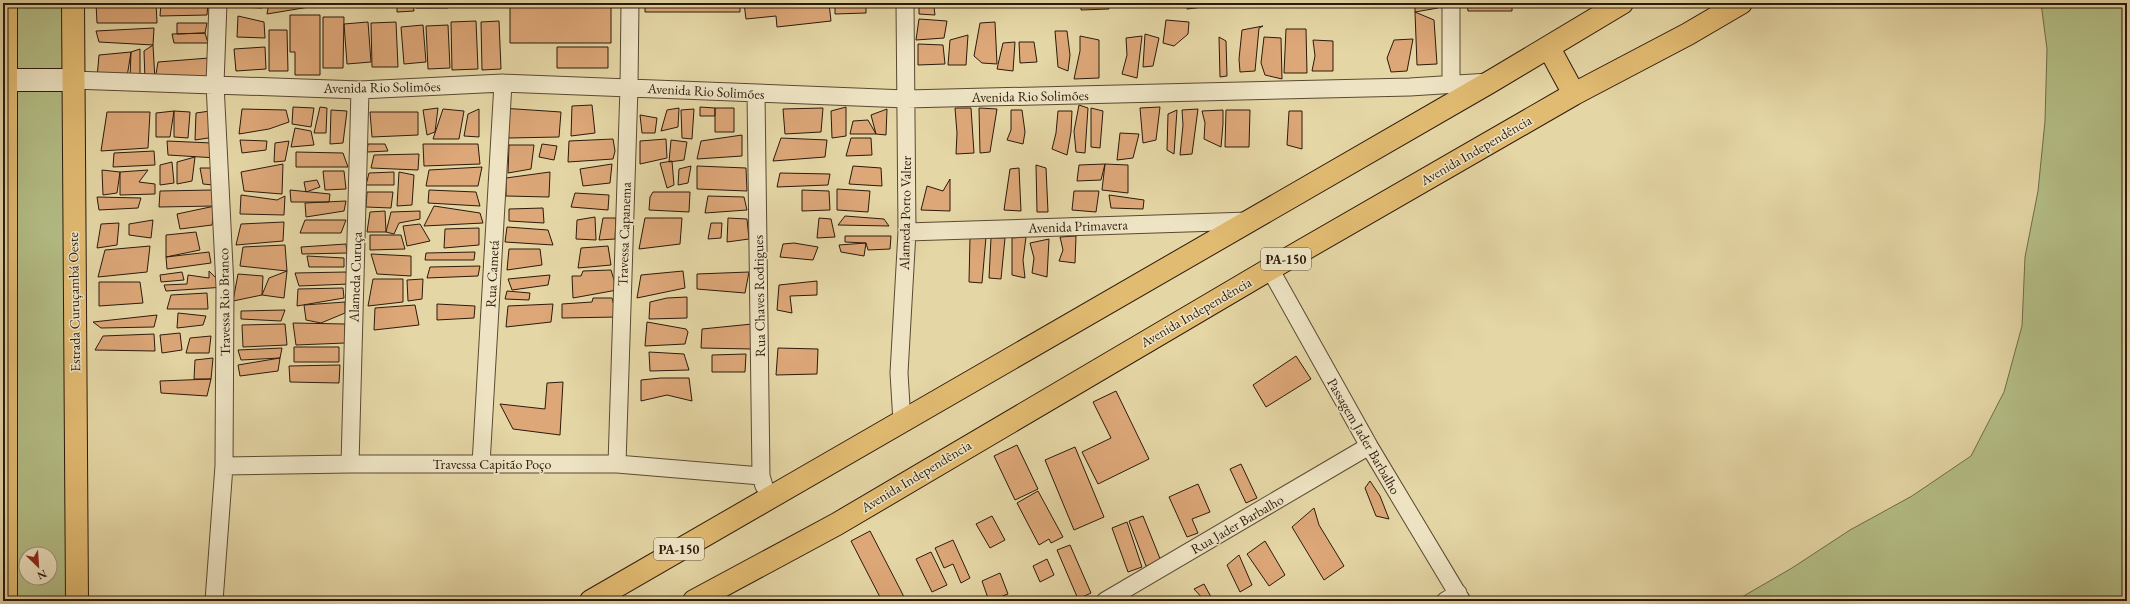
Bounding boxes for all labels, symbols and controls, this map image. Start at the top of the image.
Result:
street label: Avenida Rio Solimões [322,77,441,97]
street label: Avenida Rio Solimões [646,79,765,103]
street label: Avenida Rio Solimões [970,86,1089,106]
street label: Avenida Independência [1416,111,1535,190]
street label: Alameda Porto Valter [895,155,915,271]
street label: Travessa Capanema [613,181,635,286]
street label: Avenida Primavera [1027,215,1129,237]
street label: Estrada Curuçambá Oeste [64,231,84,372]
street label: Alameda Curuça [344,231,366,324]
street label: Rua Chaves Rodrigues [749,234,769,357]
street label: Rua Cametá [481,239,503,308]
street label: Travessa Rio Branco [214,248,234,356]
road number: PA-150 [1261,248,1311,270]
street label: Avenida Independência [1136,273,1255,352]
street label: Passagem Jader Barbalho [1323,375,1405,497]
street label: Avenida Independência [857,436,975,517]
street label: Travessa Capitão Poço [433,455,552,473]
street label: Rua Jader Barbalho [1187,490,1287,558]
road number: PA-150 [654,538,704,560]
north arrow [18,546,58,586]
text: N [35,567,49,583]

